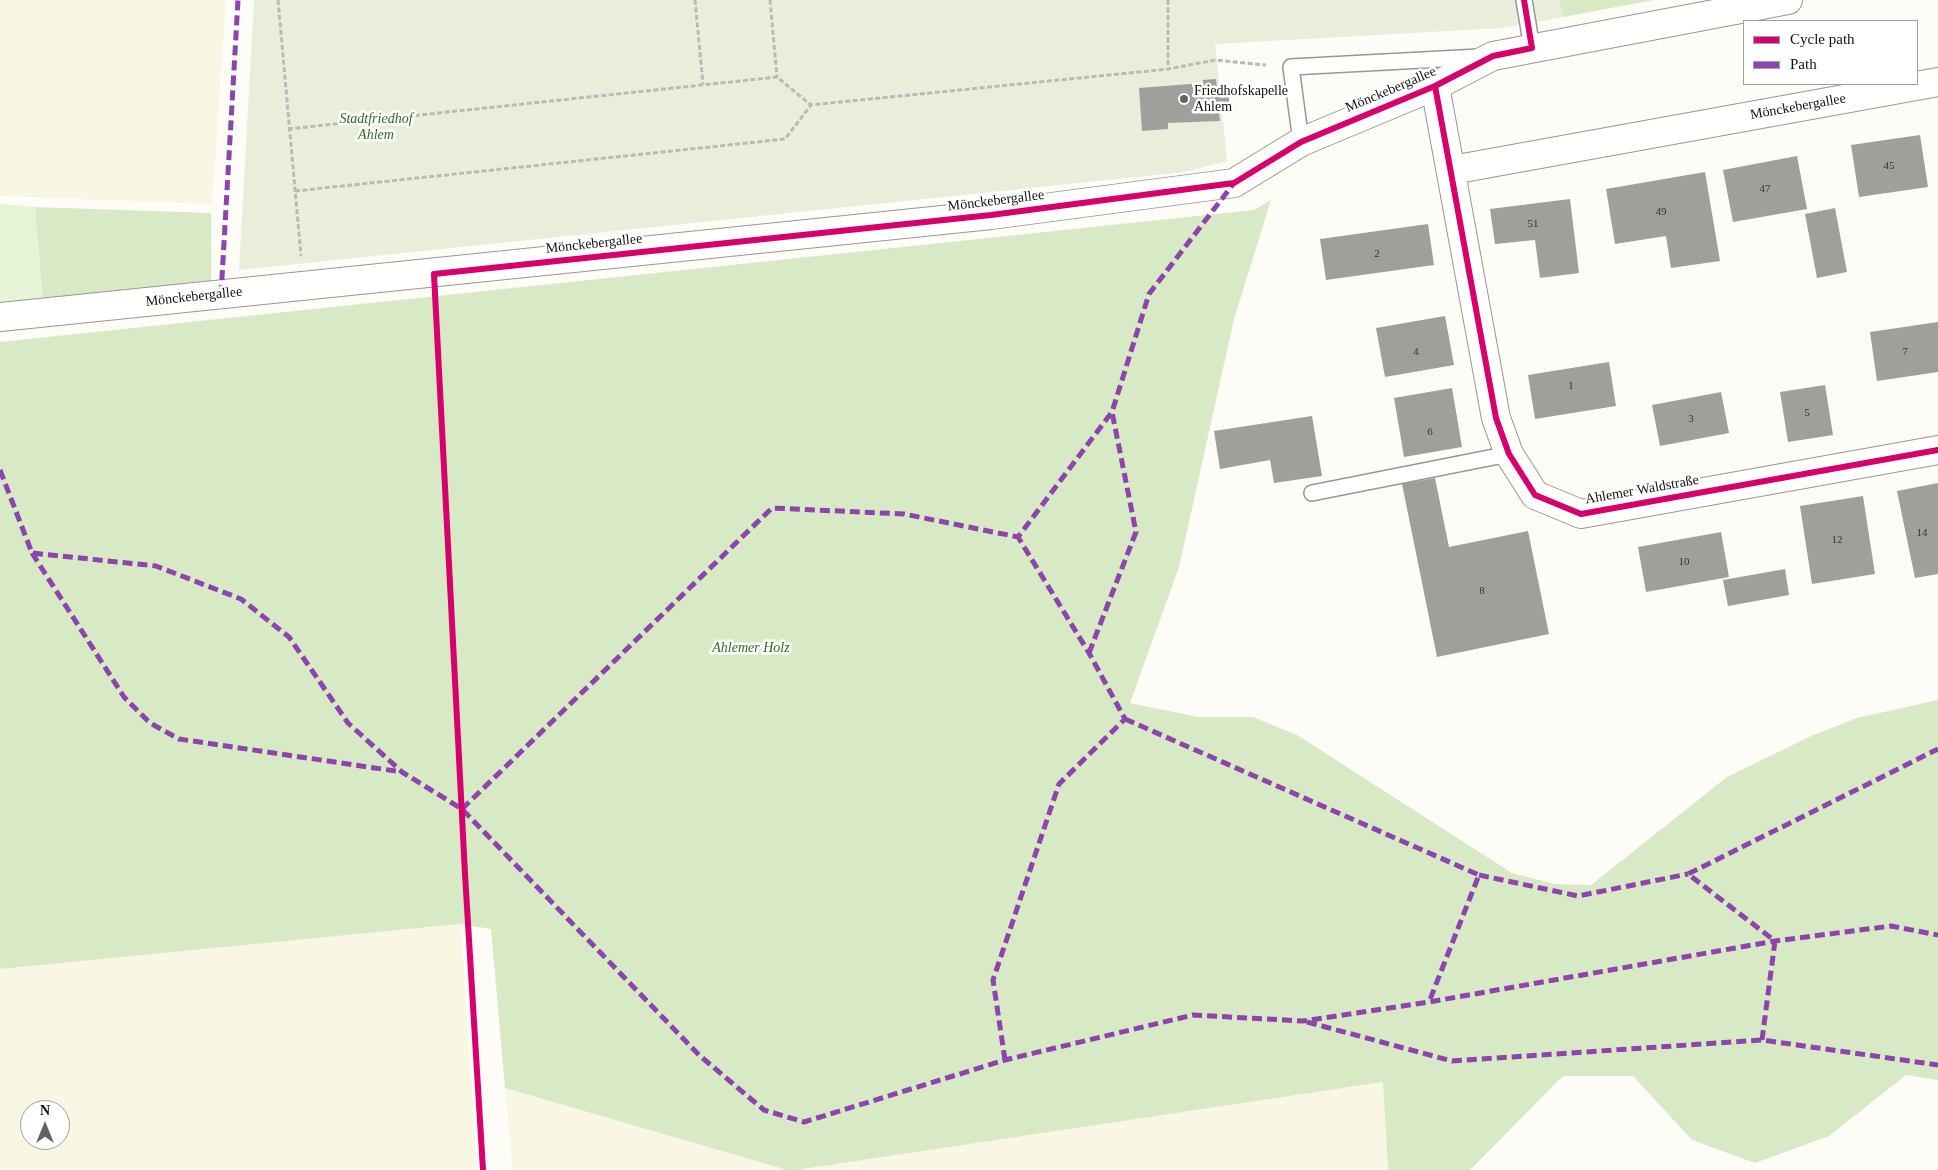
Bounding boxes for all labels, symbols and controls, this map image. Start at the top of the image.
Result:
legend [1743,20,1918,85]
text: Cycle path [1790,31,1855,47]
text: Path [1790,56,1817,72]
street label: Mönckebergallee [1343,63,1439,117]
place label: Friedhofskapelle Ahlem [1194,83,1288,115]
street label: Mönckebergallee [1749,90,1847,124]
marker: Friedhofskapelle Ahlem [1178,93,1190,105]
park label: Stadtfriedhof Ahlem [339,111,413,144]
house number: 45 [1884,159,1895,173]
house number: 47 [1760,182,1770,196]
street label: Mönckebergallee [947,187,1045,215]
house number: 49 [1655,205,1666,219]
house number: 51 [1528,217,1539,231]
street label: Mönckebergallee [545,231,643,257]
house number: 2 [1374,247,1380,261]
street label: Mönckebergallee [145,284,243,310]
house number: 4 [1413,345,1419,359]
house number: 7 [1902,345,1908,359]
house number: 1 [1568,379,1574,393]
house number: 5 [1804,406,1810,420]
house number: 3 [1688,412,1694,426]
house number: 6 [1427,425,1433,439]
street label: Ahlemer Waldstraße [1584,472,1700,508]
house number: 14 [1916,526,1928,540]
house number: 12 [1831,533,1842,547]
house number: 10 [1678,555,1690,569]
house number: 8 [1479,584,1485,598]
park label: Ahlemer Holz [712,640,790,656]
north arrow [20,1100,70,1150]
text: N [40,1103,50,1118]

